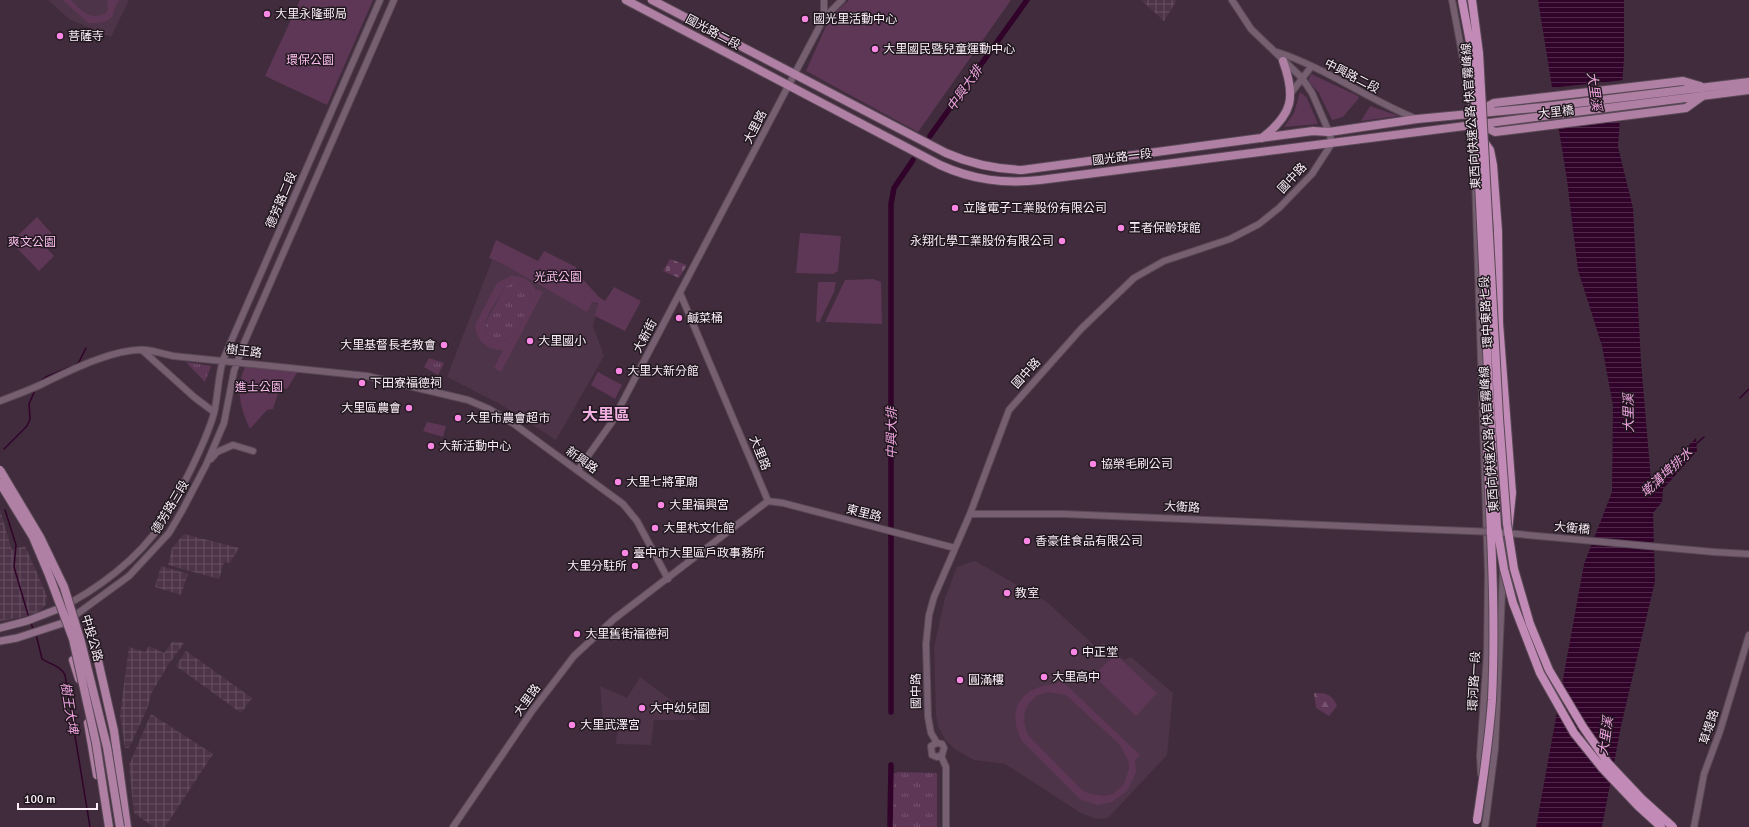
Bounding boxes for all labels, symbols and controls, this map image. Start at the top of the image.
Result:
place label: 大里永隆郵局 [275,7,347,22]
marker: 大里永隆郵局 [262,9,272,19]
street label: 國光路二段 [683,12,743,53]
place label: 國光里活動中心 [813,12,897,27]
marker: 國光里活動中心 [800,14,810,24]
place label: 菩薩寺 [68,29,104,44]
marker: 菩薩寺 [55,31,65,41]
place label: 大里國民暨兒童運動中心 [883,42,1015,57]
street label: 東西向快速公路 快官霧峰線 [1459,42,1484,190]
marker: 大里國民暨兒童運動中心 [870,44,880,54]
park label: 環保公園 [286,53,334,68]
street label: 中興路二段 [1322,56,1382,97]
water label: 中興大排 [943,61,987,114]
water label: 大里溪 [1583,71,1605,114]
street label: 大里橋 [1537,103,1575,122]
street label: 大里路 [741,108,770,147]
street label: 國光路一段 [1091,146,1153,169]
street label: 國中路 [1275,160,1310,197]
street label: 德芳路二段 [263,170,300,231]
place label: 立隆電子工業股份有限公司 [963,201,1107,216]
marker: 立隆電子工業股份有限公司 [950,203,960,213]
place label: 王者保齡球館 [1129,221,1201,236]
marker: 王者保齡球館 [1116,223,1126,233]
place label: 永翔化學工業股份有限公司 [910,234,1054,249]
park label: 爽文公園 [8,235,56,250]
marker: 永翔化學工業股份有限公司 [1057,236,1067,246]
park label: 光武公園 [534,270,582,285]
street label: 環中東路七段 [1477,276,1496,348]
place label: 鹹菜桶 [687,311,723,326]
marker: 鹹菜桶 [674,313,684,323]
street label: 大新街 [630,317,661,356]
place label: 大里國小 [538,334,586,349]
marker: 大里國小 [525,336,535,346]
place label: 大里基督長老教會 [340,338,436,353]
marker: 大里基督長老教會 [439,340,449,350]
street label: 樹王路 [225,342,263,361]
street label: 國中路 [1009,355,1044,392]
place label: 大里大新分館 [627,364,699,379]
street label: 東西向快速公路 快官霧峰線 [1477,365,1502,513]
marker: 大里大新分館 [614,366,624,376]
place label: 下田寮福德祠 [370,376,442,391]
marker: 下田寮福德祠 [357,378,367,388]
park label: 進士公園 [235,380,283,395]
water label: 大里溪 [1621,391,1637,433]
place label: 大里區農會 [341,401,401,416]
marker: 大里區農會 [404,403,414,413]
district label: 大里區 [582,405,630,425]
water label: 中興大排 [884,405,900,459]
place label: 大里市農會超市 [466,411,550,426]
marker: 大里市農會超市 [453,413,463,423]
street label: 大里路 [746,434,773,473]
place label: 大新活動中心 [439,439,511,454]
marker: 大新活動中心 [426,441,436,451]
street label: 新興路 [563,444,601,477]
water label: 墘溝埤排水 [1637,444,1697,501]
place label: 協榮毛刷公司 [1101,457,1173,472]
marker: 協榮毛刷公司 [1088,459,1098,469]
place label: 大里七將軍廟 [626,475,698,490]
marker: 大里七將軍廟 [613,477,623,487]
street label: 德芳路三段 [149,478,192,537]
place label: 大里福興宮 [669,498,729,513]
street label: 大衛路 [1164,499,1200,516]
marker: 大里福興宮 [656,500,666,510]
street label: 東里路 [845,502,883,525]
street label: 大衛橋 [1553,519,1591,538]
place label: 大里杙文化館 [663,521,735,536]
marker: 大里杙文化館 [650,523,660,533]
place label: 香豪佳食品有限公司 [1035,534,1143,549]
marker: 香豪佳食品有限公司 [1022,536,1032,546]
place label: 臺中市大里區戶政事務所 [633,546,765,561]
marker: 臺中市大里區戶政事務所 [620,548,630,558]
place label: 大里分駐所 [567,559,627,574]
marker: 大里分駐所 [630,561,640,571]
place label: 教室 [1015,586,1039,601]
marker: 教室 [1002,588,1012,598]
street label: 中投公路 [78,613,105,663]
place label: 大里舊街福德祠 [585,627,669,642]
marker: 大里舊街福德祠 [572,629,582,639]
place label: 中正堂 [1082,645,1118,660]
marker: 中正堂 [1069,647,1079,657]
street label: 環河路一段 [1465,651,1484,711]
place label: 大里高中 [1052,670,1100,685]
marker: 大里高中 [1039,672,1049,682]
street label: 國中路 [909,673,924,709]
place label: 圓滿樓 [968,673,1004,688]
marker: 圓滿樓 [955,675,965,685]
water label: 樹王大埤 [57,681,81,737]
street label: 大里路 [511,681,544,719]
place label: 大中幼兒園 [650,701,710,716]
marker: 大中幼兒園 [637,703,647,713]
street label: 草堤路 [1697,708,1722,747]
water label: 大里溪 [1595,714,1617,757]
place label: 大里武澤宮 [580,718,640,733]
marker: 大里武澤宮 [567,720,577,730]
scale bar [18,785,97,811]
text: 100 m [24,792,56,807]

